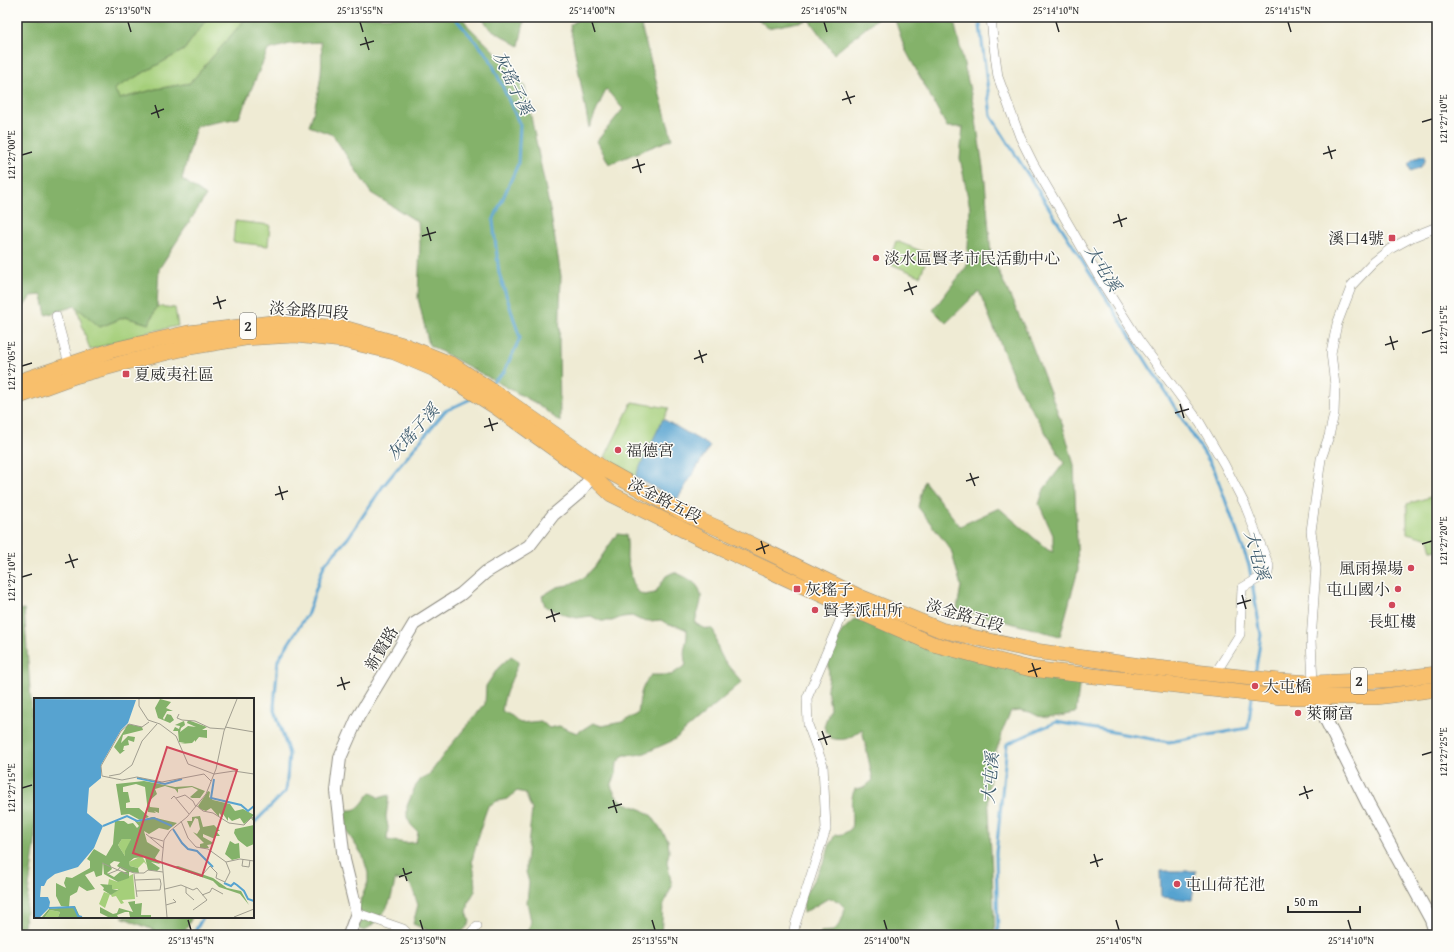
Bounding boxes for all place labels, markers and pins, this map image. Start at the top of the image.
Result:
place label: 溪口4號 [1328,226,1384,250]
marker: 溪口4號 [1387,233,1397,243]
place label: 淡水區賢孝市民活動中心 [884,246,1060,270]
marker: 淡水區賢孝市民活動中心 [871,253,881,263]
place label: 夏威夷社區 [134,362,214,386]
marker: 夏威夷社區 [121,369,131,379]
place label: 福德宮 [626,438,674,462]
marker: 福德宮 [613,445,623,455]
place label: 風雨操場 [1339,556,1403,580]
marker: 風雨操場 [1406,563,1416,573]
place label: 灰瑤子 [805,577,853,601]
place label: 屯山國小 [1326,577,1390,601]
marker: 灰瑤子 [792,584,802,594]
marker: 屯山國小 [1393,584,1403,594]
place label: 賢孝派出所 [823,598,903,622]
marker: 長虹樓 [1387,600,1397,610]
marker: 賢孝派出所 [810,605,820,615]
place label: 長虹樓 [1368,609,1416,633]
place label: 大屯橋 [1263,674,1311,698]
marker: 大屯橋 [1250,681,1260,691]
place label: 萊爾富 [1306,701,1354,725]
marker: 萊爾富 [1293,708,1303,718]
place label: 屯山荷花池 [1185,872,1265,896]
marker: 屯山荷花池 [1172,879,1182,889]

